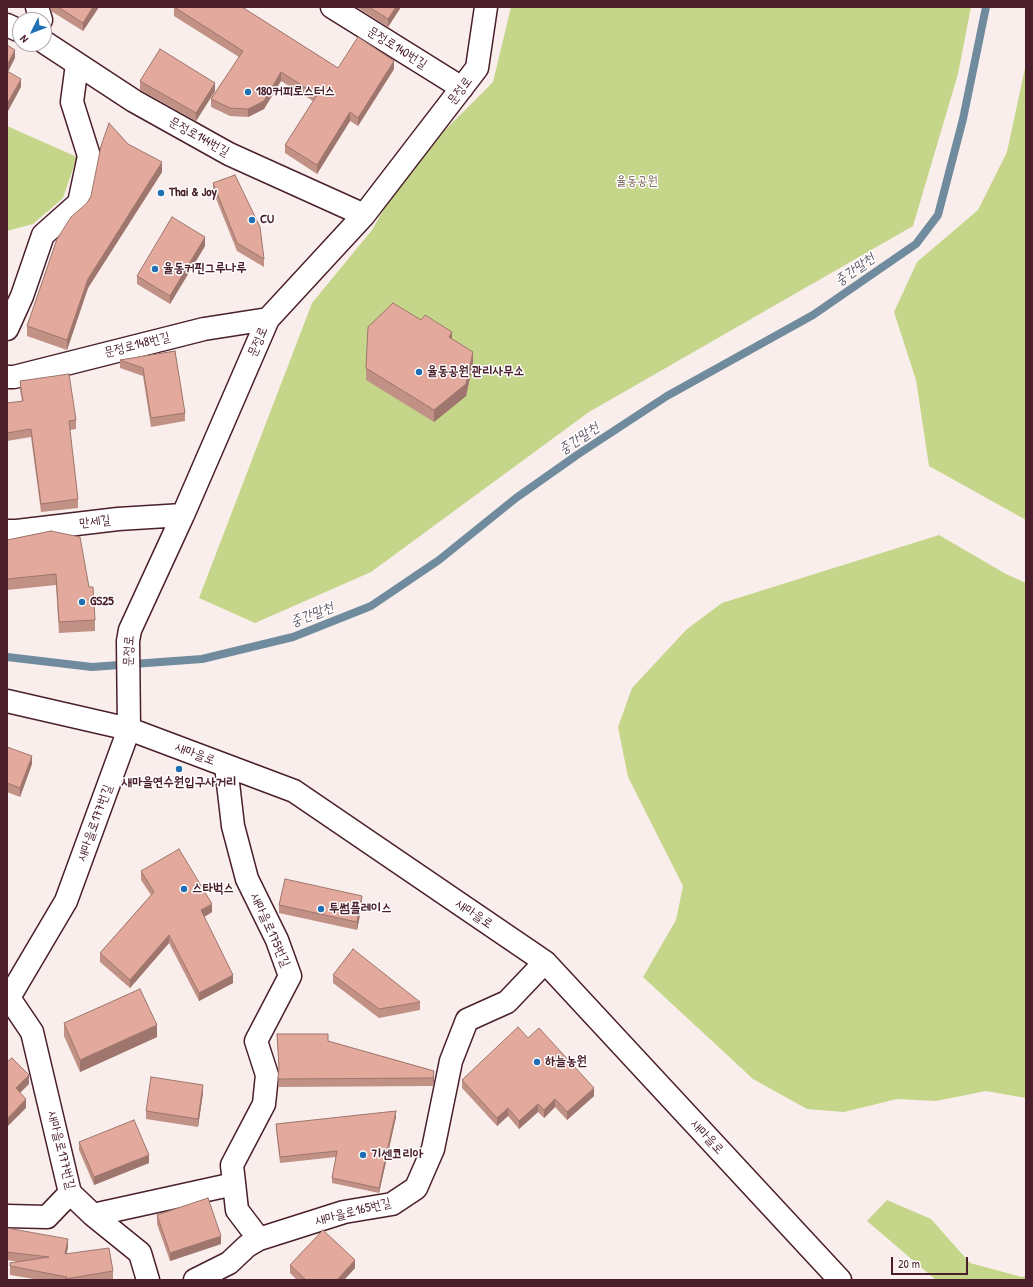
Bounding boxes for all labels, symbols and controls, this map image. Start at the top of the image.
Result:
north arrow [12,12,52,52]
street label: 문정로140번길 [364,23,430,73]
text: N [17,33,31,46]
street label: 문정로 [444,74,476,108]
place label: 180커피로스터스 [256,84,335,100]
marker: 180커피로스터스 [243,87,253,97]
street label: 문정로144번길 [166,114,232,160]
park label: 율동공원 [616,174,658,190]
place label: Thai & Joy [169,185,217,201]
marker: Thai & Joy [156,188,166,198]
place label: CU [260,212,274,228]
marker: CU [247,215,257,225]
water label: 중간말천 [832,250,878,290]
place label: 율동커핀그루나루 [163,261,247,277]
marker: 율동커핀그루나루 [150,264,160,274]
street label: 문정로 [245,325,271,359]
street label: 문정로148번길 [102,329,172,361]
place label: 율동공원 관리사무소 [427,364,524,380]
marker: 율동공원 관리사무소 [414,367,424,377]
water label: 중간말천 [556,419,602,459]
street label: 만세길 [78,512,112,532]
place label: GS25 [90,594,114,610]
marker: GS25 [77,597,87,607]
water label: 중간말천 [288,599,336,631]
street label: 문정로 [120,635,138,667]
street label: 새마을로 [173,739,217,769]
marker: 새마을연수원입구사거리 [174,764,184,774]
place label: 새마을연수원입구사거리 [121,775,237,791]
street label: 새마을로177번길 [74,783,116,863]
place label: 스타벅스 [192,881,234,897]
marker: 스타벅스 [179,884,189,894]
street label: 새마을로175번길 [247,891,293,969]
street label: 새마을로 [452,896,496,932]
place label: 투썸플레이스 [329,901,392,917]
marker: 투썸플레이스 [316,904,326,914]
place label: 하늘농원 [545,1054,587,1070]
marker: 하늘농원 [532,1057,542,1067]
street label: 새마을로177번길 [44,1109,78,1191]
street label: 새마을로 [687,1116,727,1158]
place label: 기센코리아 [371,1147,423,1163]
marker: 기센코리아 [358,1150,368,1160]
street label: 새마을로165번길 [313,1195,393,1229]
scale bar [893,1249,970,1275]
text: 20 m [898,1255,920,1272]

